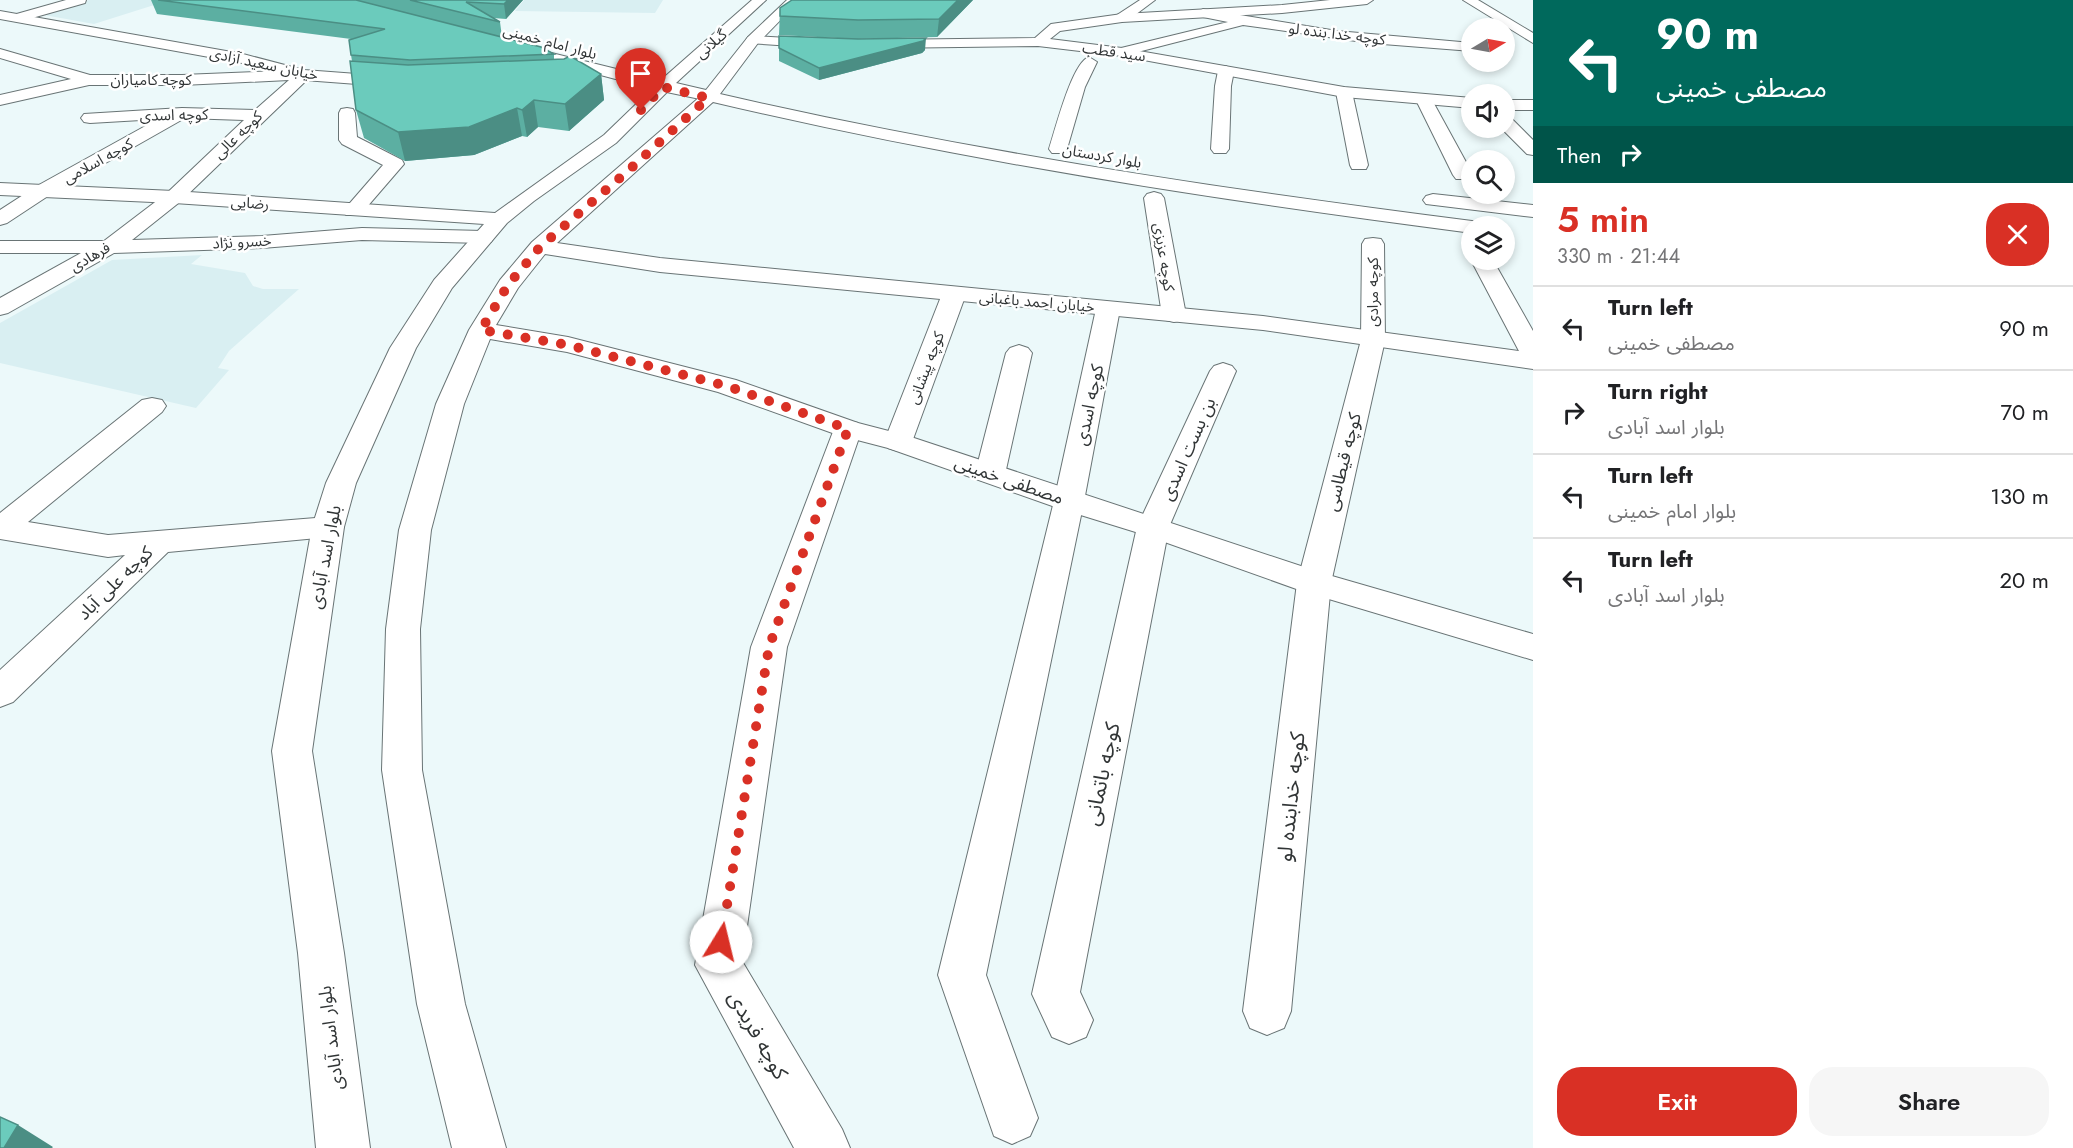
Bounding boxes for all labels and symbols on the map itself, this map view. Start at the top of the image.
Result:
street label: کوچه خدا بنده لو [1287,17,1388,51]
north arrow [1461,18,1515,72]
street label: بلوار امام خمینی [501,19,599,65]
street label: گیلانی [690,23,732,64]
street label: سید قطب [1081,37,1147,67]
street label: خیابان سعید آزادی [208,42,320,86]
pin [615,48,666,110]
street label: کوچه کامیاران [110,69,192,91]
street label: کوچه اسدی [140,103,209,127]
street label: کوچه عالی [209,105,268,164]
street label: کوچه اسلامی [59,132,138,189]
street label: بلوار کردستان [1061,138,1143,174]
street label: رضایی [230,191,270,215]
street label: کوچه عزیزی [1148,221,1180,293]
street label: خسرو نژاد [212,229,272,255]
street label: فرهادی [66,236,115,277]
street label: کوچه مرادی [1362,256,1384,327]
street label: خیابان احمد باغبانی [978,286,1096,318]
street label: کوچه پیشانی [902,328,950,407]
street label: کوچه اسدی [1068,361,1110,448]
street label: بن بست اسدی [1154,393,1222,505]
street label: کوچه قیطاسی [1318,409,1368,514]
street label: مصطفی خمینی [951,449,1067,511]
street label: بلوار اسد آبادی [302,503,348,611]
street label: کوچه علی آباد [71,540,159,626]
street label: کوچه باتمانی [1076,719,1128,828]
street label: کوچه خدابنده لو [1269,730,1313,863]
position arrow [689,910,753,974]
street label: بلوار اسد آبادی [312,984,350,1092]
street label: کوچه فریدی [721,985,796,1085]

